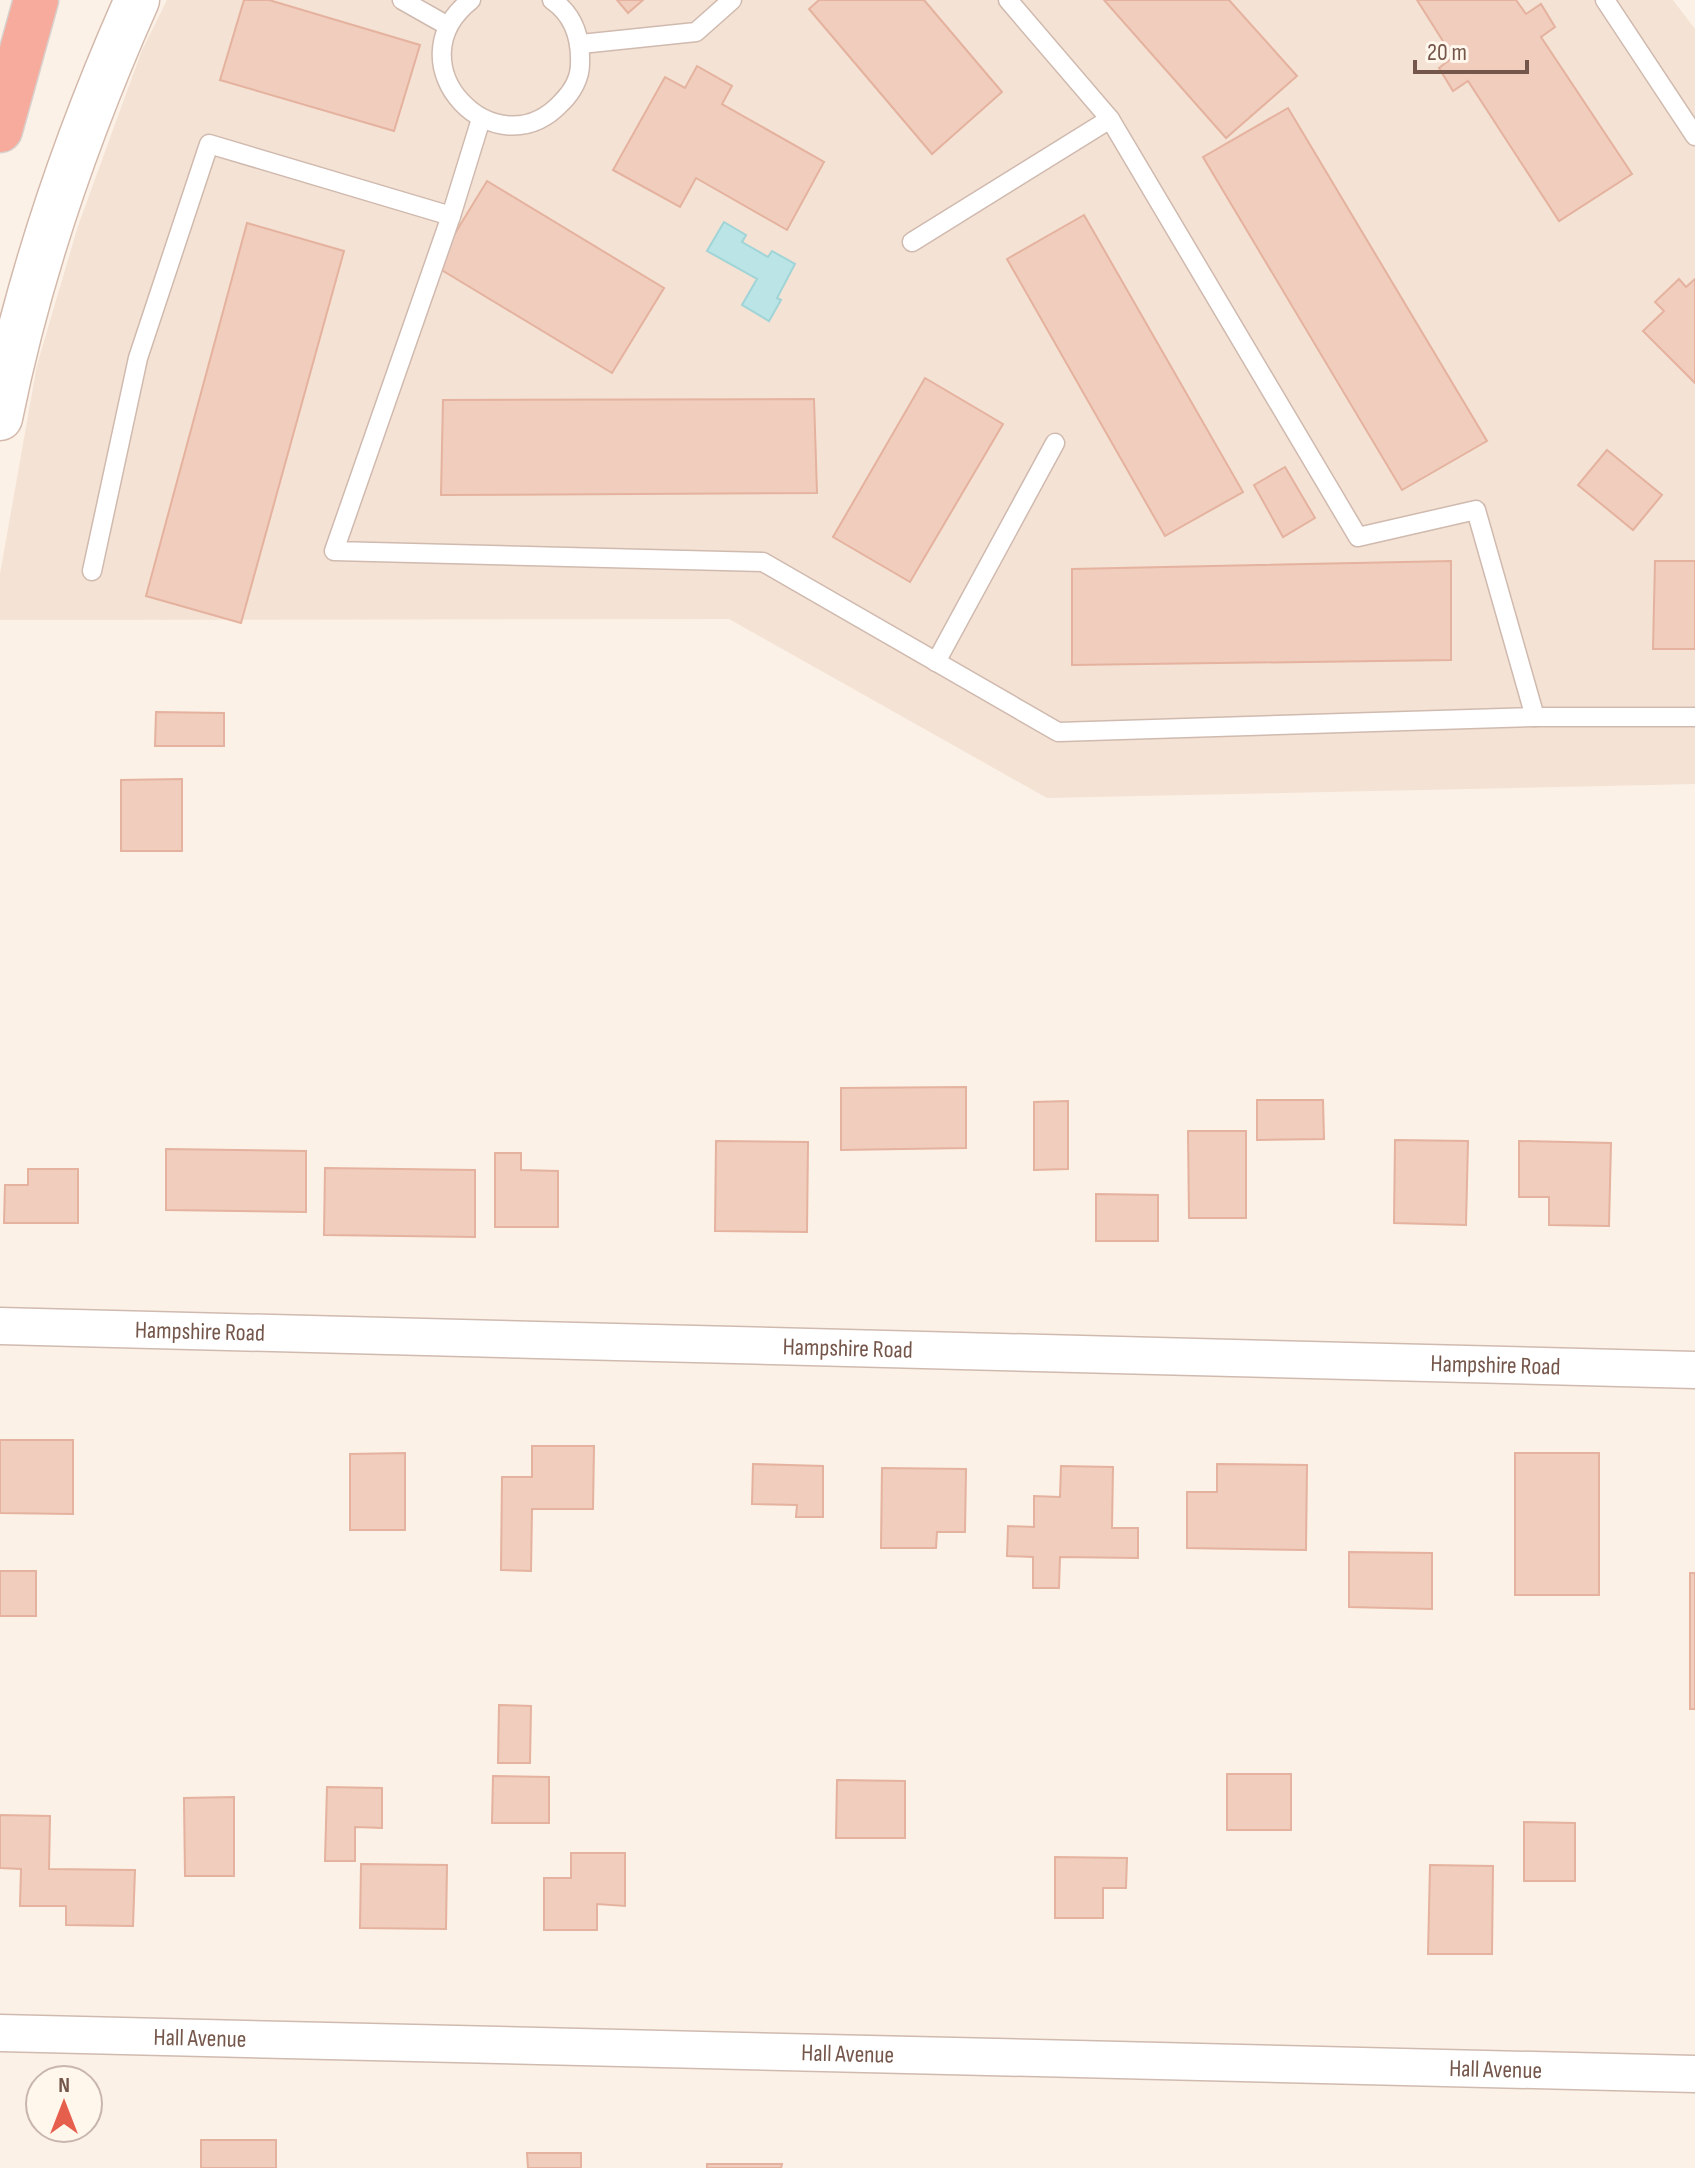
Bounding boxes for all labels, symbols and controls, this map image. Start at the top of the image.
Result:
scale bar [1415,24,1527,74]
text: 20 m [1427,38,1467,67]
street label: Hampshire Road [134,1316,265,1348]
street label: Hampshire Road [782,1332,913,1365]
street label: Hampshire Road [1430,1349,1561,1382]
street label: Hall Avenue [153,2023,247,2054]
street label: Hall Avenue [801,2038,895,2070]
street label: Hall Avenue [1449,2054,1542,2085]
north arrow [24,2064,104,2144]
text: N [58,2072,70,2099]

